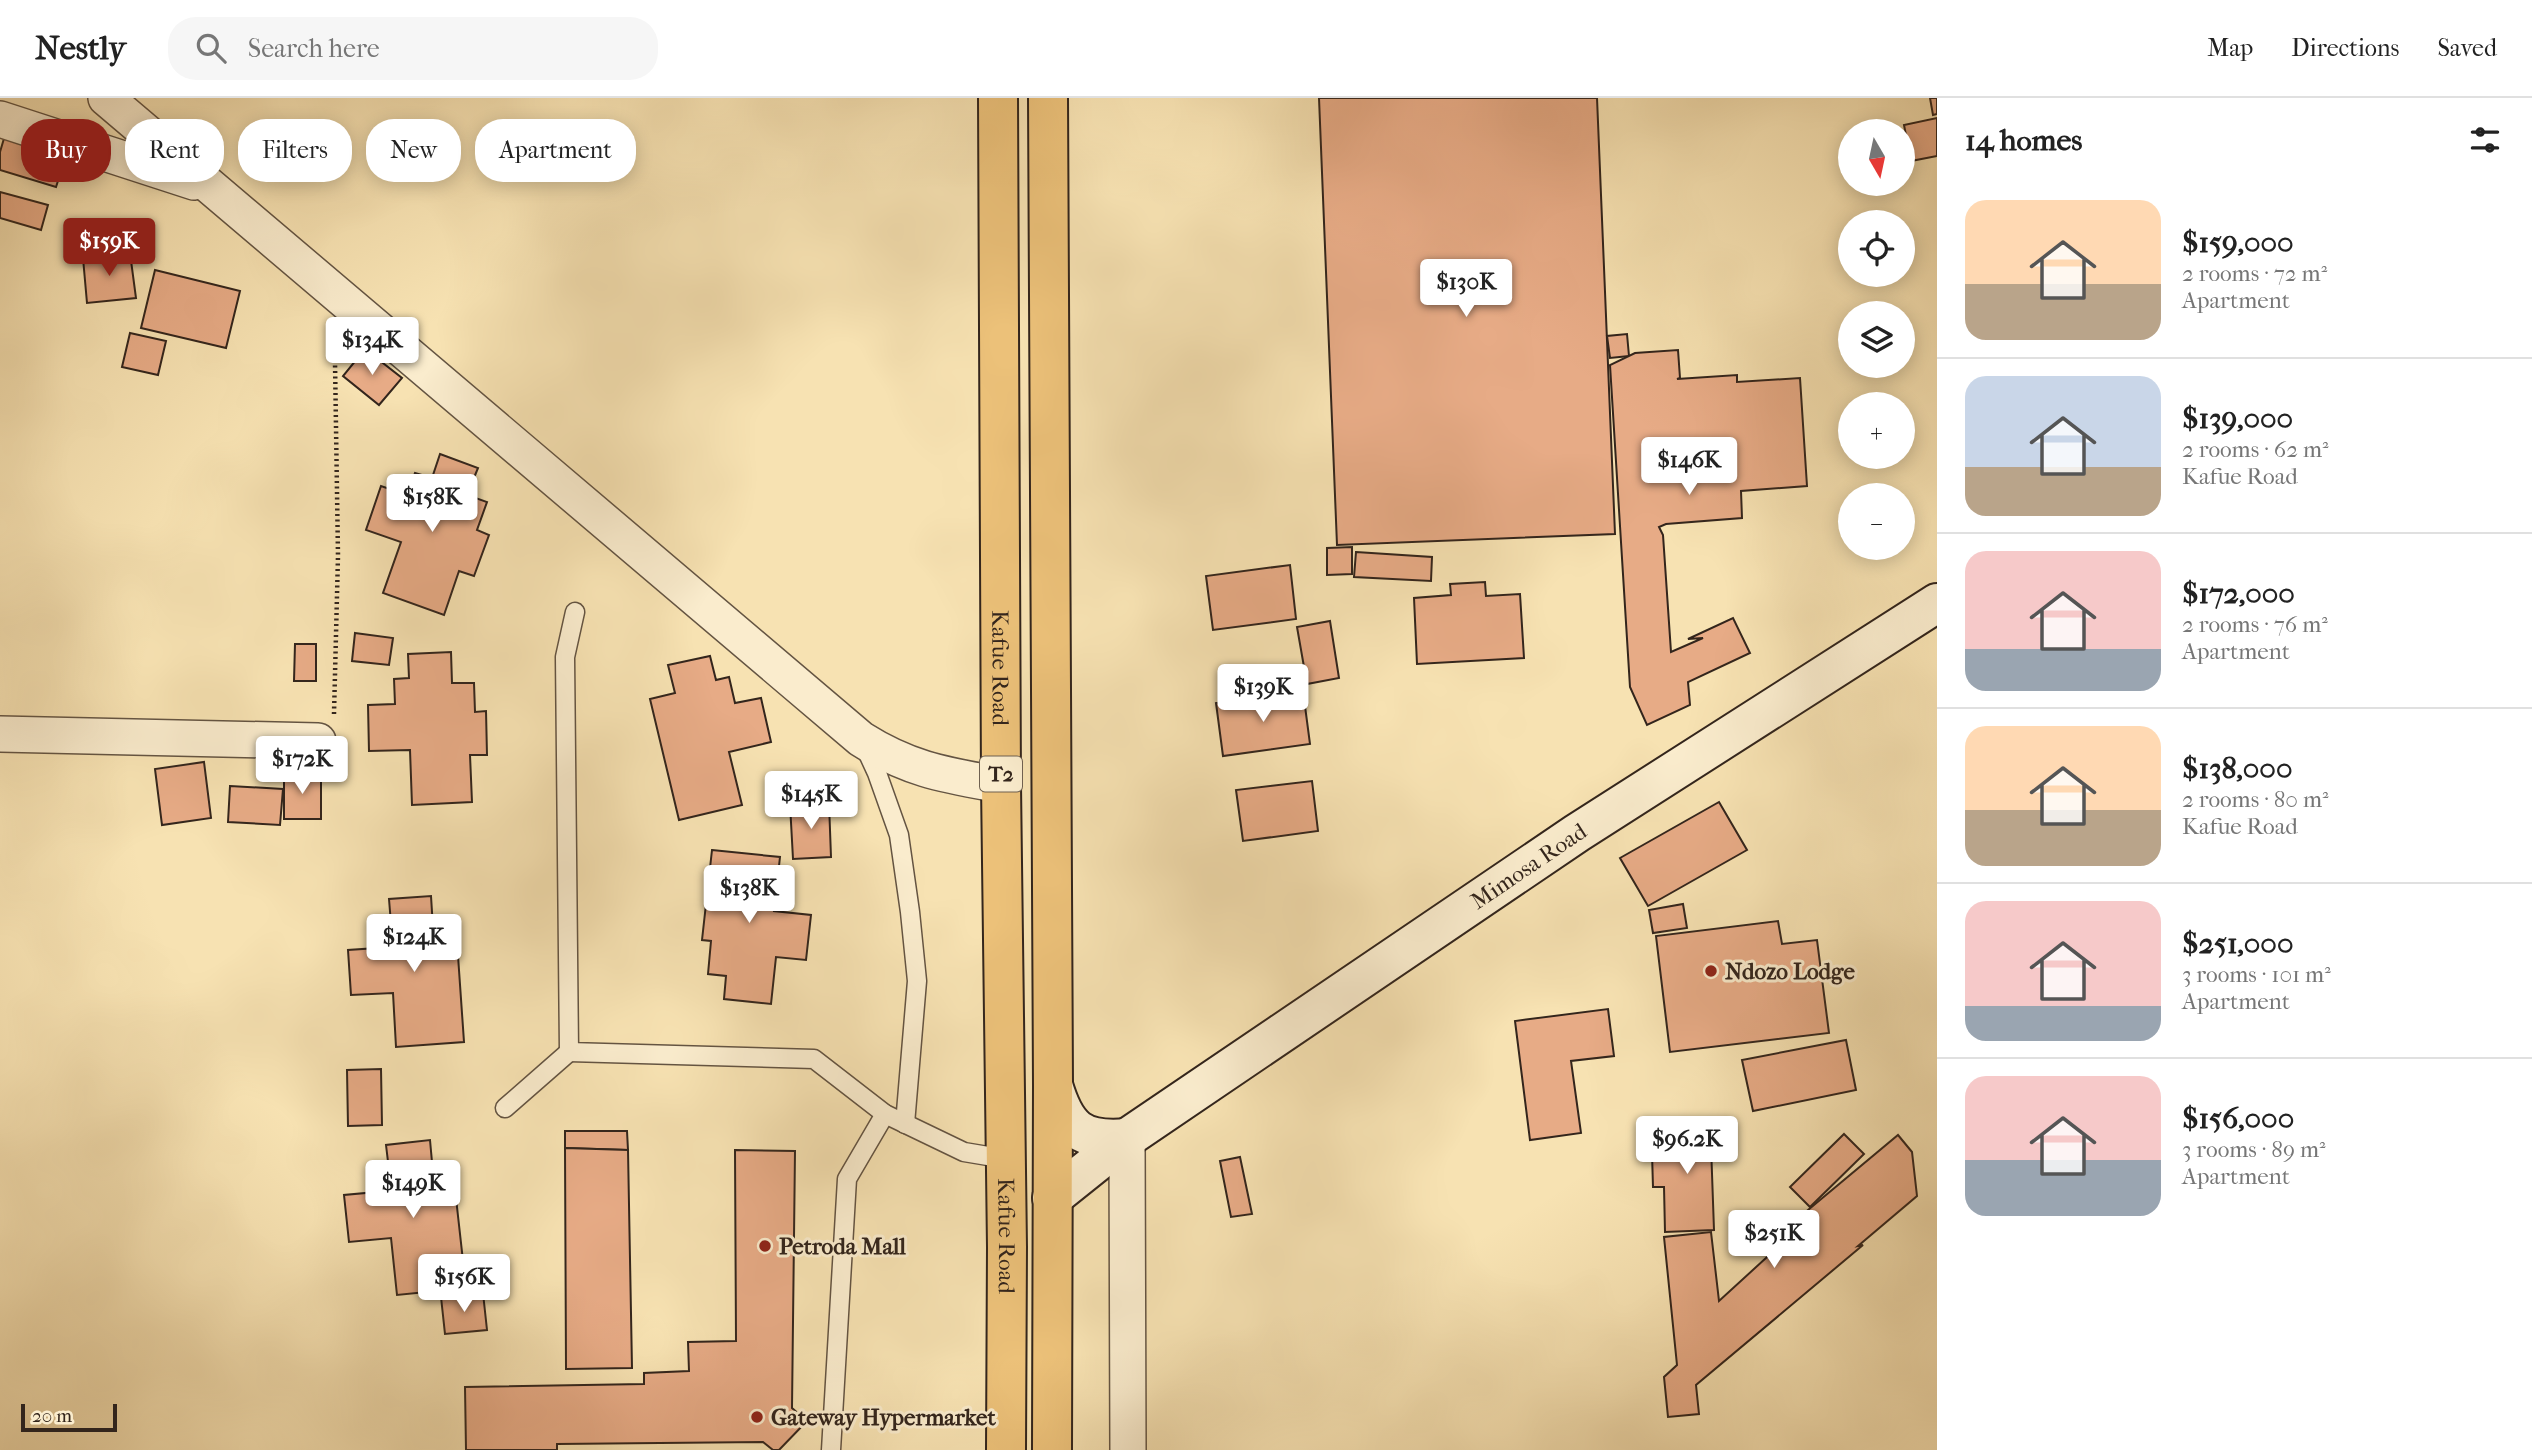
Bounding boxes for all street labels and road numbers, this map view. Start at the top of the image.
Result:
street label: Kafue Road [986,610,1014,726]
road number: T2 [980,756,1022,792]
street label: Mimosa Road [1466,817,1592,915]
street label: Kafue Road [992,1178,1020,1294]

